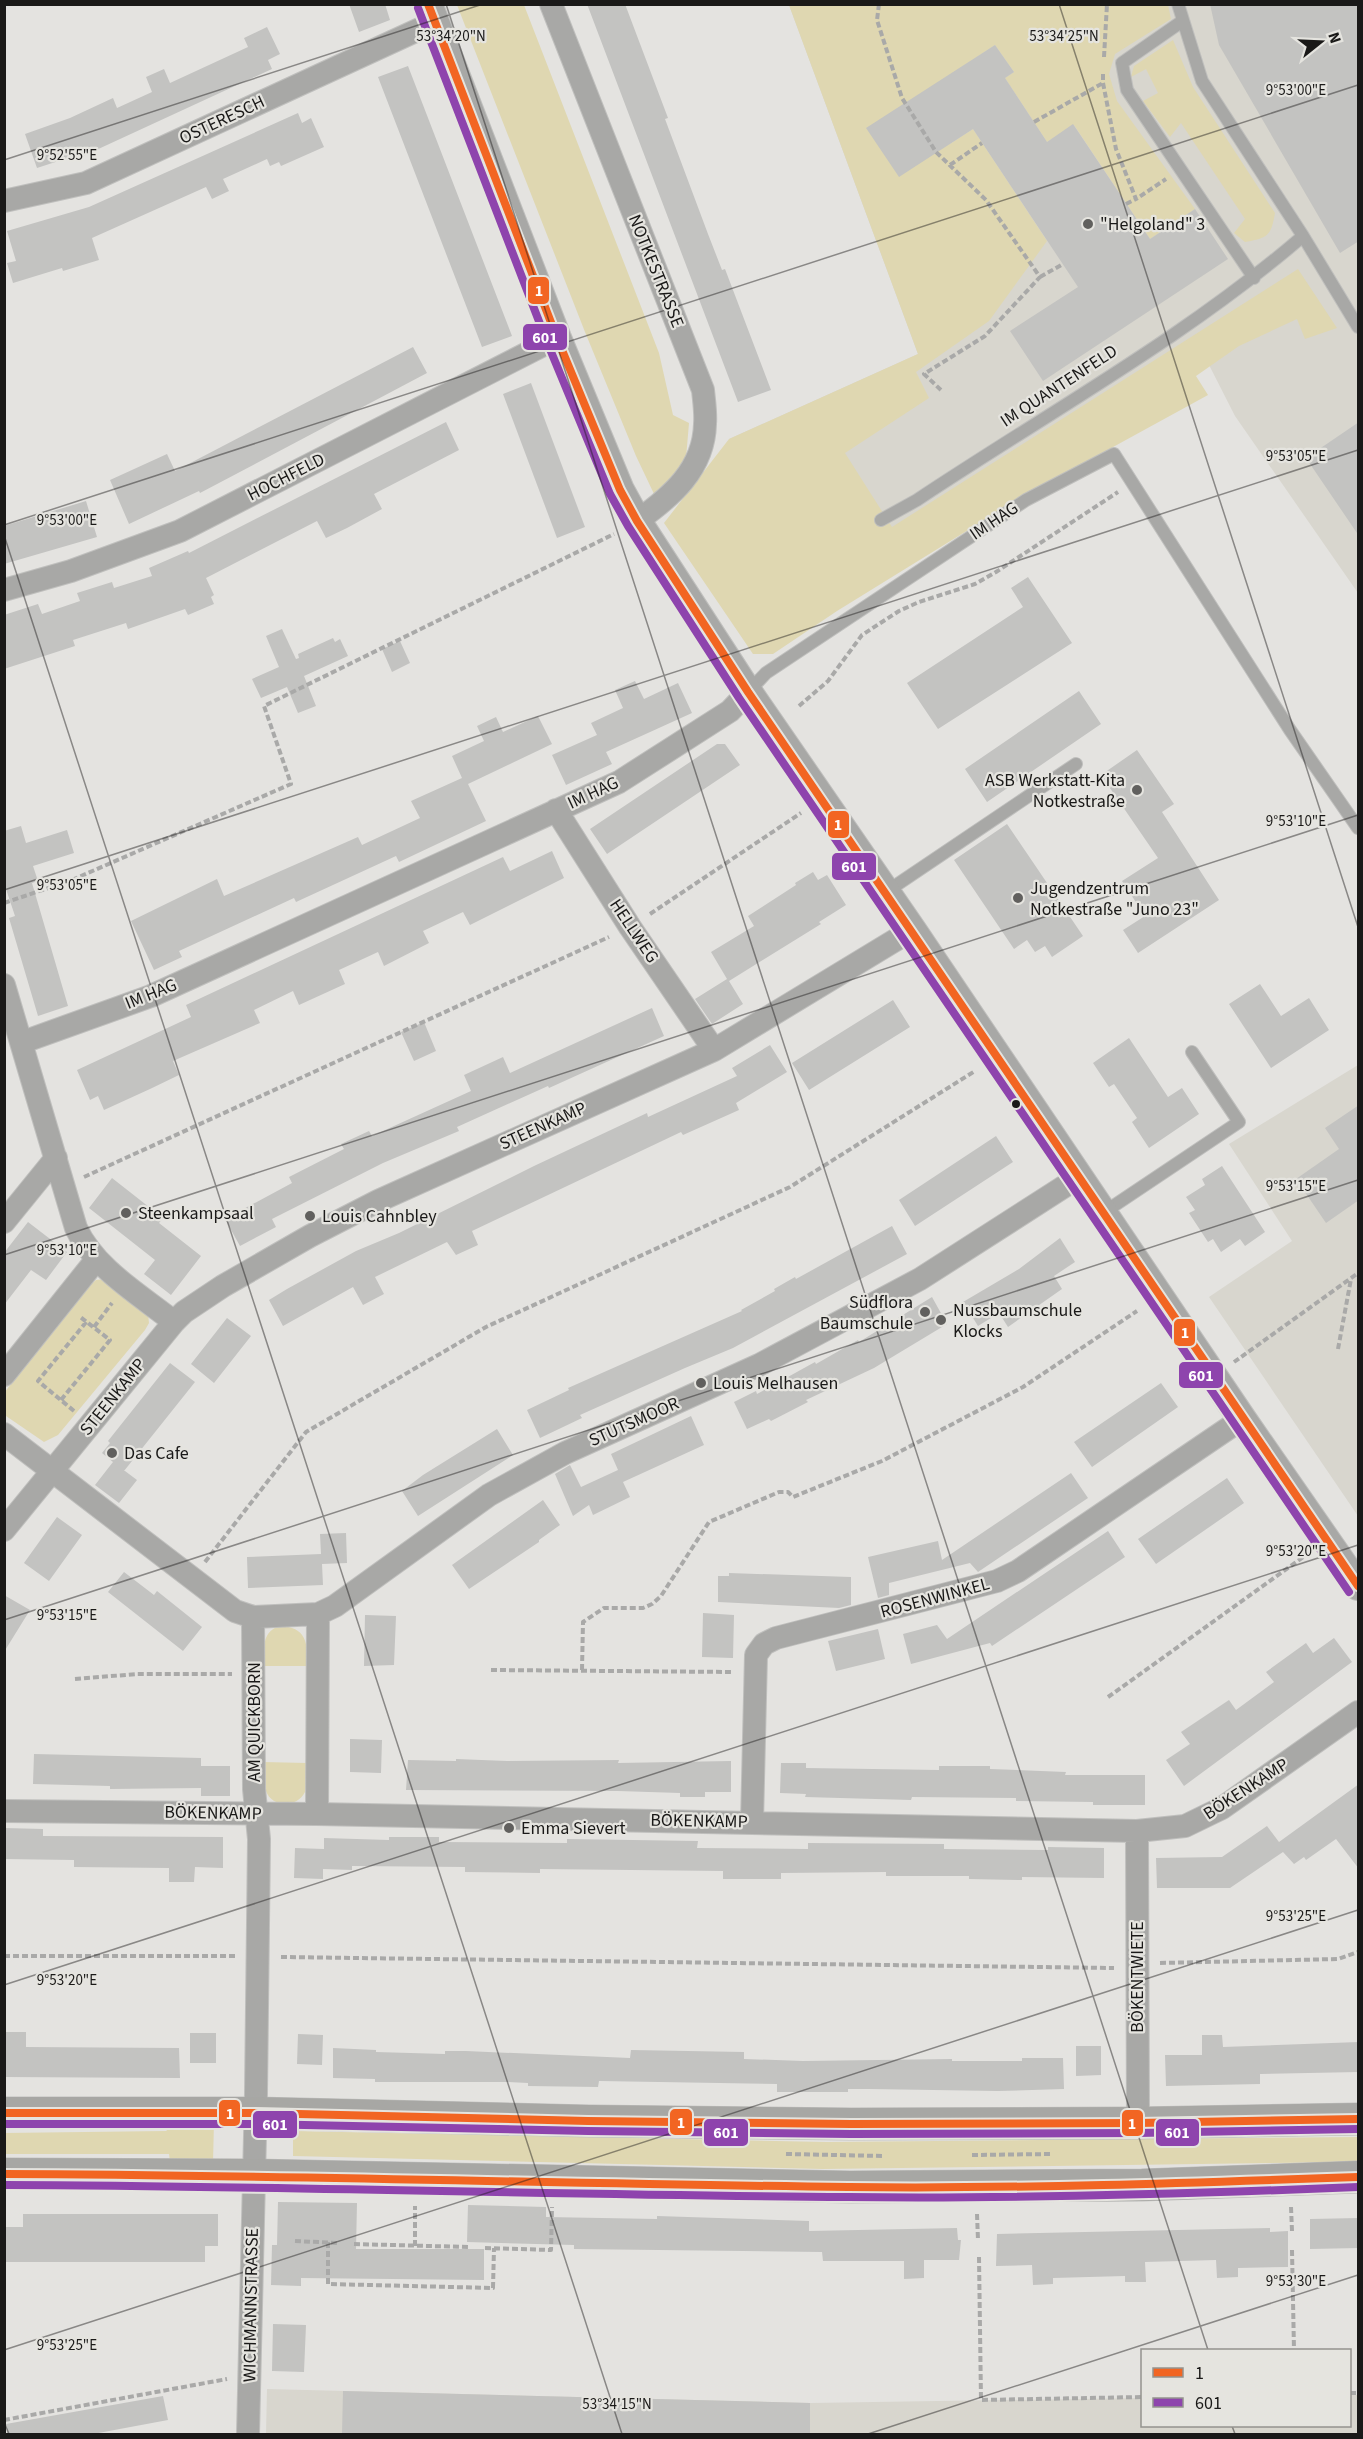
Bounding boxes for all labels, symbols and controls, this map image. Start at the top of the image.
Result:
north arrow [1291,12,1351,72]
text: 53°34'20"N [416,26,486,47]
text: 53°34'25"N [1029,26,1099,47]
text: N [1322,29,1346,46]
text: 9°53'00"E [1266,80,1326,101]
street label: OSTERESCH [175,89,269,151]
text: 9°52'55"E [37,145,97,166]
street label: NOTKESTRASSE [622,211,690,331]
place label: "Helgoland" 3 [1100,212,1205,237]
marker: "Helgoland" 3 [1081,217,1095,231]
line badge: 1 [527,276,550,305]
text: 1 [535,280,543,302]
line badge: 601 [522,323,568,351]
text: 601 [532,327,558,349]
street label: IM QUANTENFELD [996,339,1122,433]
text: 9°53'05"E [1266,446,1326,467]
street label: HOCHFELD [243,447,329,507]
street label: IM HAG [965,496,1023,546]
text: 9°53'00"E [37,510,97,531]
place label: ASB Werkstatt-Kita Notkestraße [985,768,1125,814]
street label: IM HAG [563,770,623,816]
marker: ASB Werkstatt-Kita Notkestraße [1130,783,1144,797]
line badge: 1 [827,810,850,839]
text: 9°53'10"E [1266,811,1326,832]
text: 1 [834,814,842,836]
line badge: 601 [831,852,877,881]
text: 601 [841,856,867,878]
text: 9°53'05"E [37,875,97,896]
place label: Jugendzentrum Notkestraße "Juno 23" [1030,876,1199,922]
marker: Jugendzentrum Notkestraße "Juno 23" [1011,891,1025,905]
street label: HELLWEG [603,894,665,968]
street label: IM HAG [121,972,181,1016]
street label: STEENKAMP [496,1096,590,1156]
unlabelled marker [1010,1098,1022,1110]
text: 9°53'15"E [1266,1176,1326,1197]
place label: Steenkampsaal [138,1201,254,1226]
place label: Louis Cahnbley [322,1204,437,1229]
marker: Steenkampsaal [119,1206,133,1220]
marker: Louis Cahnbley [303,1209,317,1223]
text: 9°53'10"E [37,1240,97,1261]
place label: Südflora Baumschule [820,1290,913,1336]
place label: Nussbaumschule Klocks [953,1298,1082,1344]
marker: Südflora Baumschule [918,1305,932,1319]
marker: Nussbaumschule Klocks [934,1313,948,1327]
line badge: 1 [1173,1318,1196,1347]
text: 1 [1181,1322,1189,1344]
street label: STEENKAMP [74,1353,152,1441]
line badge: 601 [1178,1361,1224,1389]
text: 601 [1188,1365,1214,1387]
place label: Louis Melhausen [713,1371,838,1396]
marker: Louis Melhausen [694,1376,708,1390]
street label: STUTSMOOR [585,1391,683,1453]
place label: Das Cafe [124,1441,189,1466]
marker: Das Cafe [105,1446,119,1460]
text: 9°53'20"E [1266,1541,1326,1562]
street label: ROSENWINKEL [878,1571,993,1625]
text: 9°53'15"E [37,1605,97,1626]
street label: AM QUICKBORN [242,1662,267,1782]
street label: BÖKENKAMP [1198,1752,1294,1826]
street label: BÖKENKAMP [164,1800,262,1826]
street label: BÖKENKAMP [650,1808,748,1834]
place label: Emma Sievert [521,1816,626,1841]
marker: Emma Sievert [502,1821,516,1835]
text: 9°53'25"E [1266,1906,1326,1927]
street label: BÖKENTWIETE [1125,1921,1150,2033]
text: 9°53'20"E [37,1970,97,1991]
line badge: 1 [218,2099,241,2127]
text: 1 [226,2103,234,2125]
line badge: 1 [669,2108,693,2136]
line badge: 1 [1121,2109,1144,2137]
line badge: 601 [252,2110,298,2139]
text: 1 [677,2112,685,2134]
text: 1 [1128,2113,1136,2135]
text: 601 [262,2114,288,2136]
line badge: 601 [703,2118,749,2147]
line badge: 601 [1155,2118,1200,2147]
text: 601 [713,2122,739,2144]
text: 601 [1164,2122,1190,2144]
street label: WICHMANNSTRASSE [237,2228,265,2382]
text: 9°53'30"E [1266,2271,1326,2292]
text: 9°53'25"E [37,2335,97,2356]
legend [1141,2349,1351,2427]
text: 1 [1195,2361,1204,2386]
text: 601 [1195,2391,1222,2416]
text: 53°34'15"N [582,2394,652,2415]

